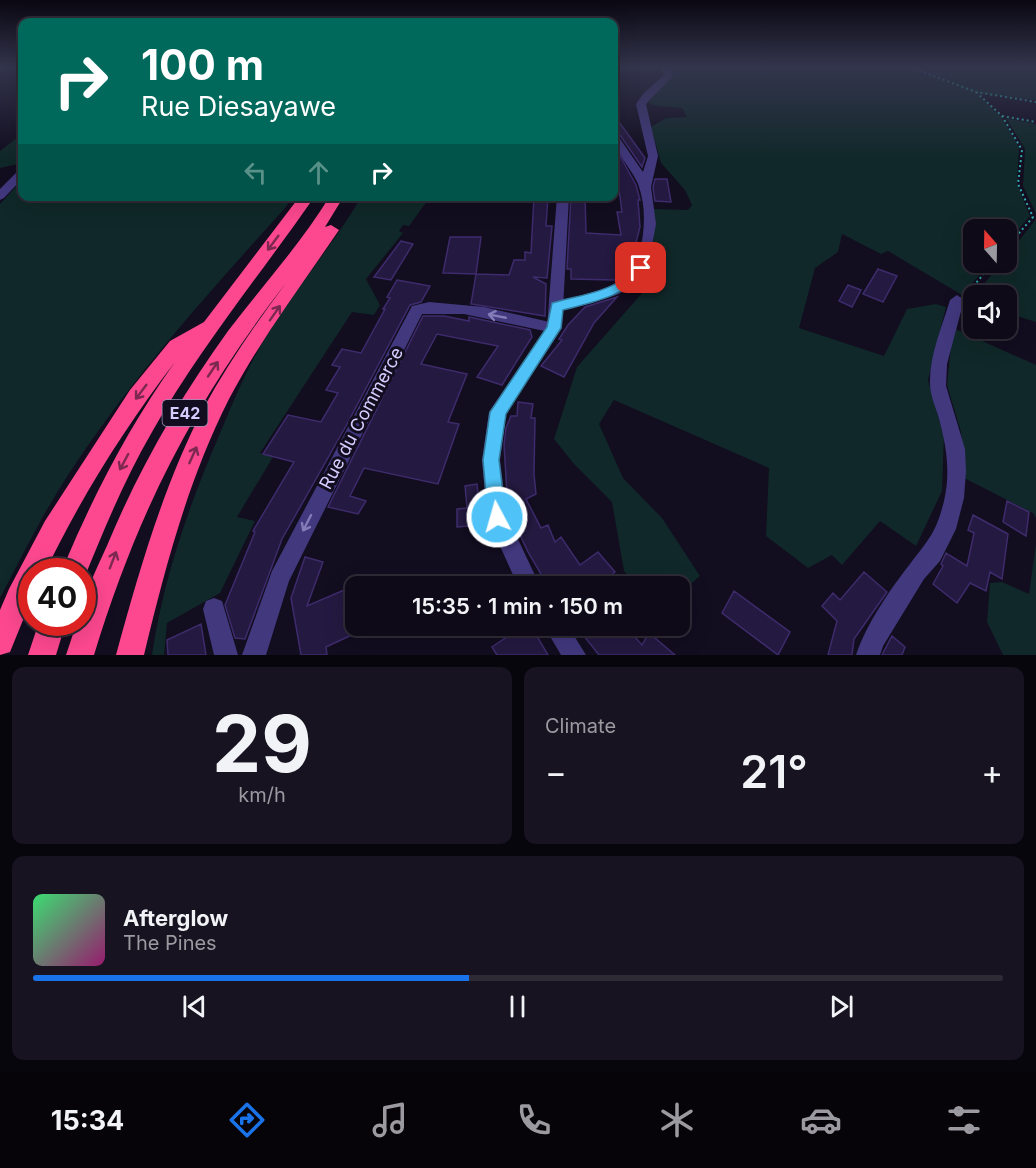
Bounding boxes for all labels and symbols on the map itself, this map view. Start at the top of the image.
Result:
north arrow [963,219,1017,273]
one-way arrow [267,235,280,251]
pin [615,242,666,293]
one-way arrow [269,305,281,321]
one-way arrow [487,310,507,321]
street label: Rue du Commerce [315,343,407,493]
one-way arrow [207,362,219,378]
one-way arrow [134,384,147,400]
road number: E42 [162,400,207,426]
one-way arrow [188,446,199,464]
one-way arrow [118,453,130,470]
position arrow [465,485,529,549]
one-way arrow [300,513,312,531]
one-way arrow [108,551,119,570]
speed limit sign: 40 [18,558,96,636]

